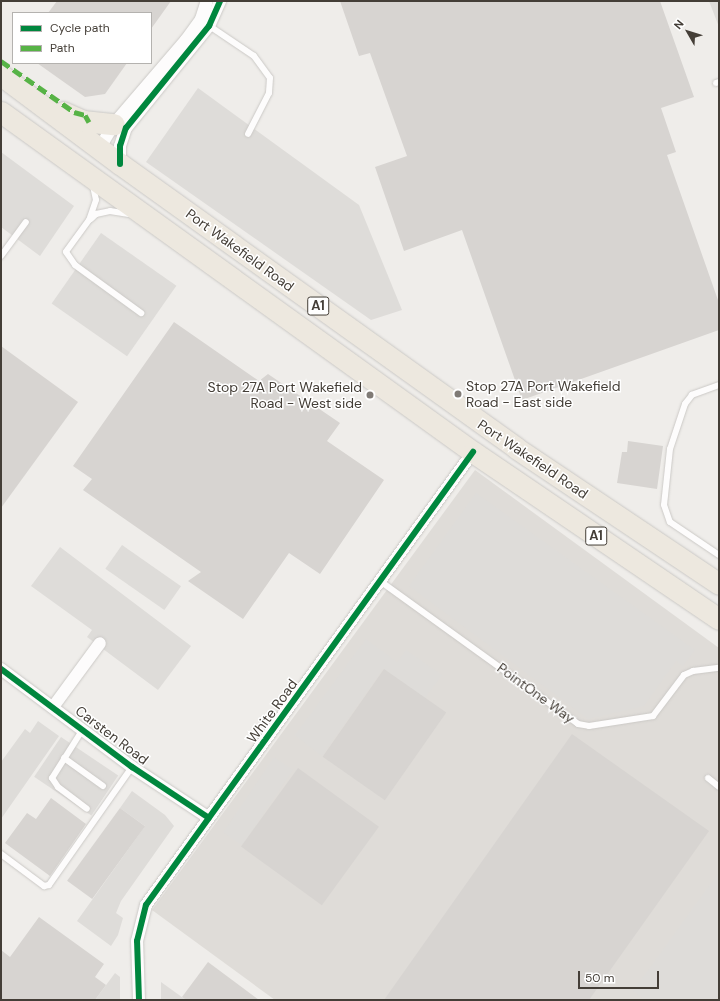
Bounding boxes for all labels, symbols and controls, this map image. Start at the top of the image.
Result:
legend [12,12,152,64]
north arrow [668,12,708,52]
text: N [671,17,687,32]
text: Cycle path [50,20,110,36]
text: Path [50,40,75,56]
street label: Port Wakefield Road [183,205,297,295]
road number: A1 [307,295,329,317]
place label: Stop 27A Port Wakefield Road - East side [466,378,620,410]
place label: Stop 27A Port Wakefield Road - West side [208,379,362,412]
marker: Stop 27A Port Wakefield Road - East side [453,389,463,399]
marker: Stop 27A Port Wakefield Road - West side [365,390,375,400]
street label: Port Wakefield Road [475,416,591,502]
road number: A1 [585,525,607,547]
street label: PointOne Way [494,659,578,727]
street label: White Road [243,676,301,746]
street label: Carsten Road [72,702,152,768]
scale bar [580,963,661,989]
text: 50 m [585,970,614,986]

